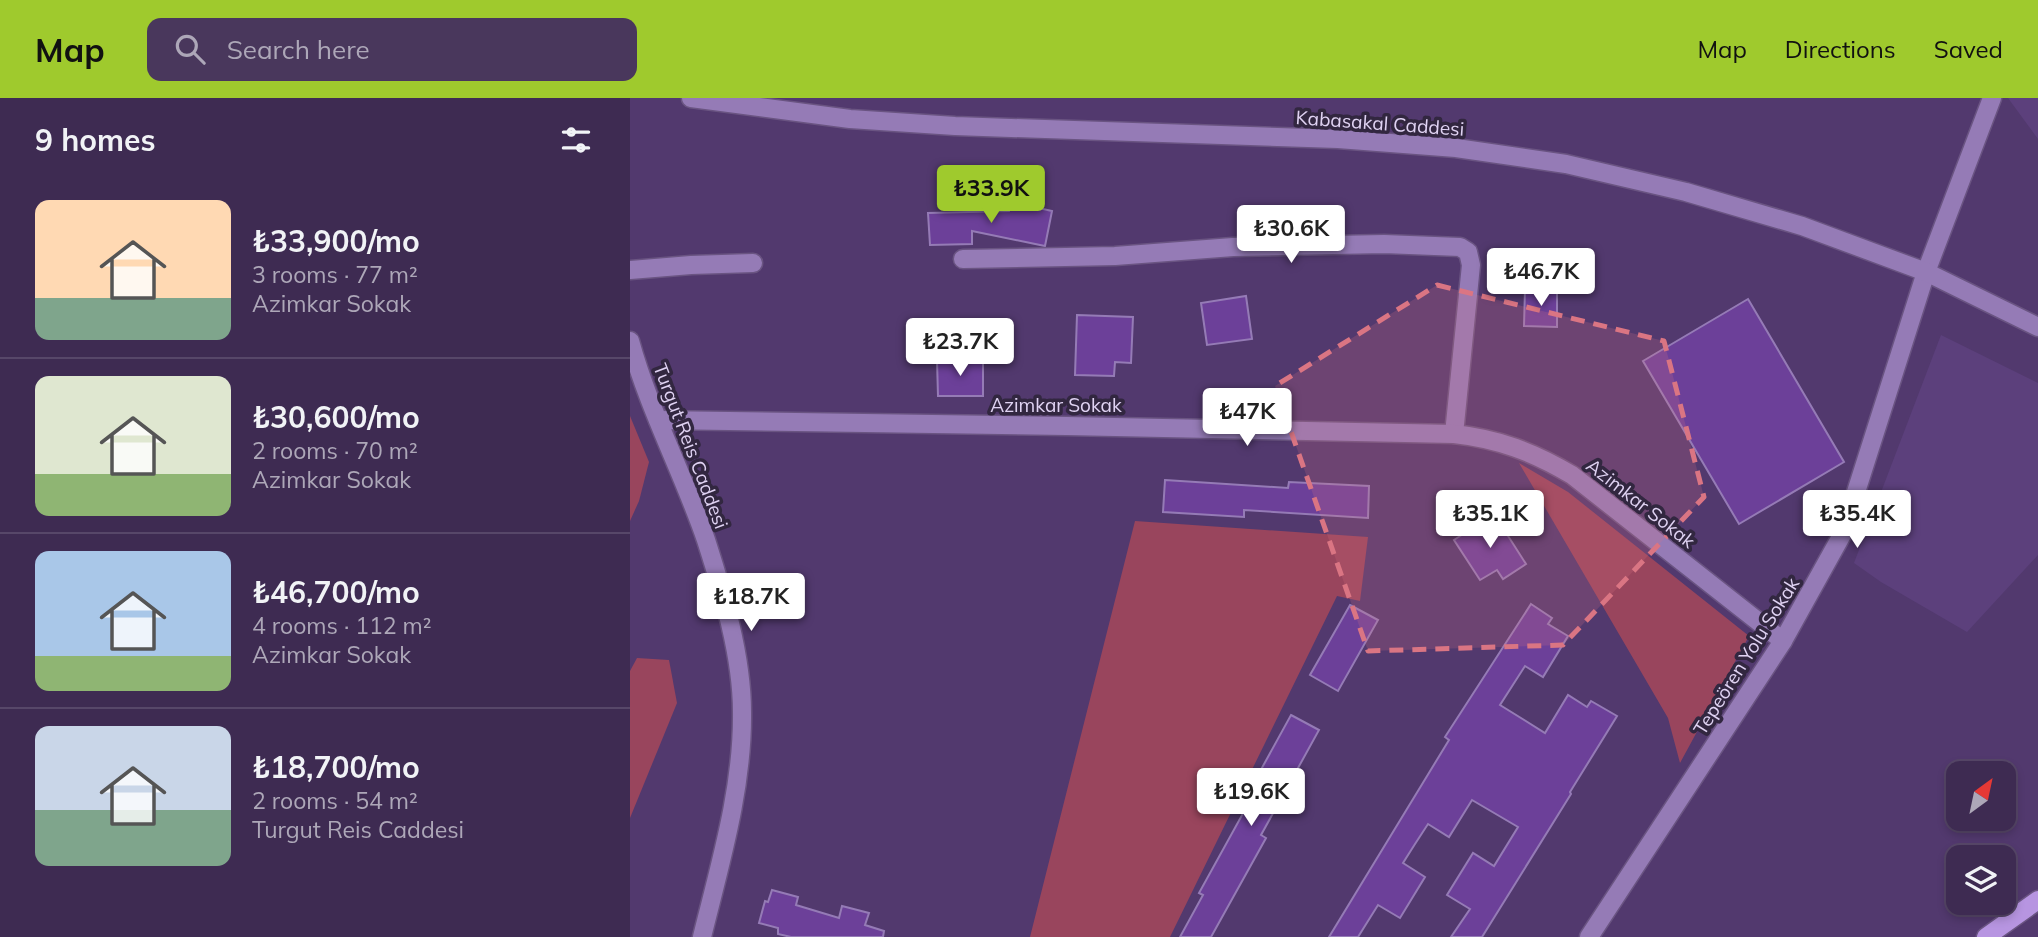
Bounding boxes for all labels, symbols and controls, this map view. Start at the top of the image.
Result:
search box [147,18,637,81]
text: Map [35,29,105,70]
icon: search [171,30,209,68]
text: Search here [227,33,370,66]
text: Map [1697,34,1747,64]
text: Directions [1785,34,1896,64]
text: Saved [1934,34,2003,64]
street label: Kabasakal Caddesi [1295,105,1465,141]
text: 9 homes [35,121,156,159]
icon: filters [557,121,595,159]
pin: ₺33.9K [934,166,1048,225]
text: ₺33.9K [953,173,1029,202]
pin: ₺30.6K [1234,206,1348,265]
text: ₺30.6K [1253,213,1329,242]
text: ₺33,900/mo [252,222,420,260]
icon: home [91,228,175,312]
pin: ₺46.7K [1484,248,1598,308]
text: ₺46.7K [1503,256,1579,285]
text: 3 rooms · 77 m² [252,260,418,289]
text: Azimkar Sokak [252,289,411,318]
pin: ₺23.7K [903,318,1017,378]
text: ₺23.7K [922,326,998,355]
street label: Turgut Reis Caddesi [648,360,734,532]
pin: ₺47K [1206,388,1288,448]
street label: Azimkar Sokak [990,393,1122,417]
text: ₺47K [1219,396,1275,425]
text: ₺30,600/mo [252,398,420,436]
icon: home [91,404,175,488]
text: 2 rooms · 70 m² [252,436,418,465]
street label: Azimkar Sokak [1582,453,1700,553]
text: Azimkar Sokak [252,465,411,494]
pin: ₺35.1K [1433,490,1547,550]
pin: ₺35.4K [1800,490,1914,550]
text: ₺35.1K [1452,498,1528,527]
text: ₺35.4K [1819,498,1895,527]
text: ₺46,700/mo [252,573,420,611]
street label: Tepeören Yolu Sokak [1688,573,1804,739]
pin: ₺18.7K [694,574,808,633]
icon: home [91,579,175,663]
text: ₺18.7K [713,581,789,610]
text: 4 rooms · 112 m² [252,611,432,640]
text: Azimkar Sokak [252,640,411,669]
text: ₺18,700/mo [252,748,420,786]
icon: home [91,754,175,838]
north arrow [1946,761,2016,831]
map controls [1946,761,2016,915]
pin: ₺19.6K [1194,768,1308,828]
text: ₺19.6K [1213,776,1289,805]
text: 2 rooms · 54 m² [252,786,418,815]
text: Turgut Reis Caddesi [252,815,464,844]
button: layers [1946,845,2016,915]

